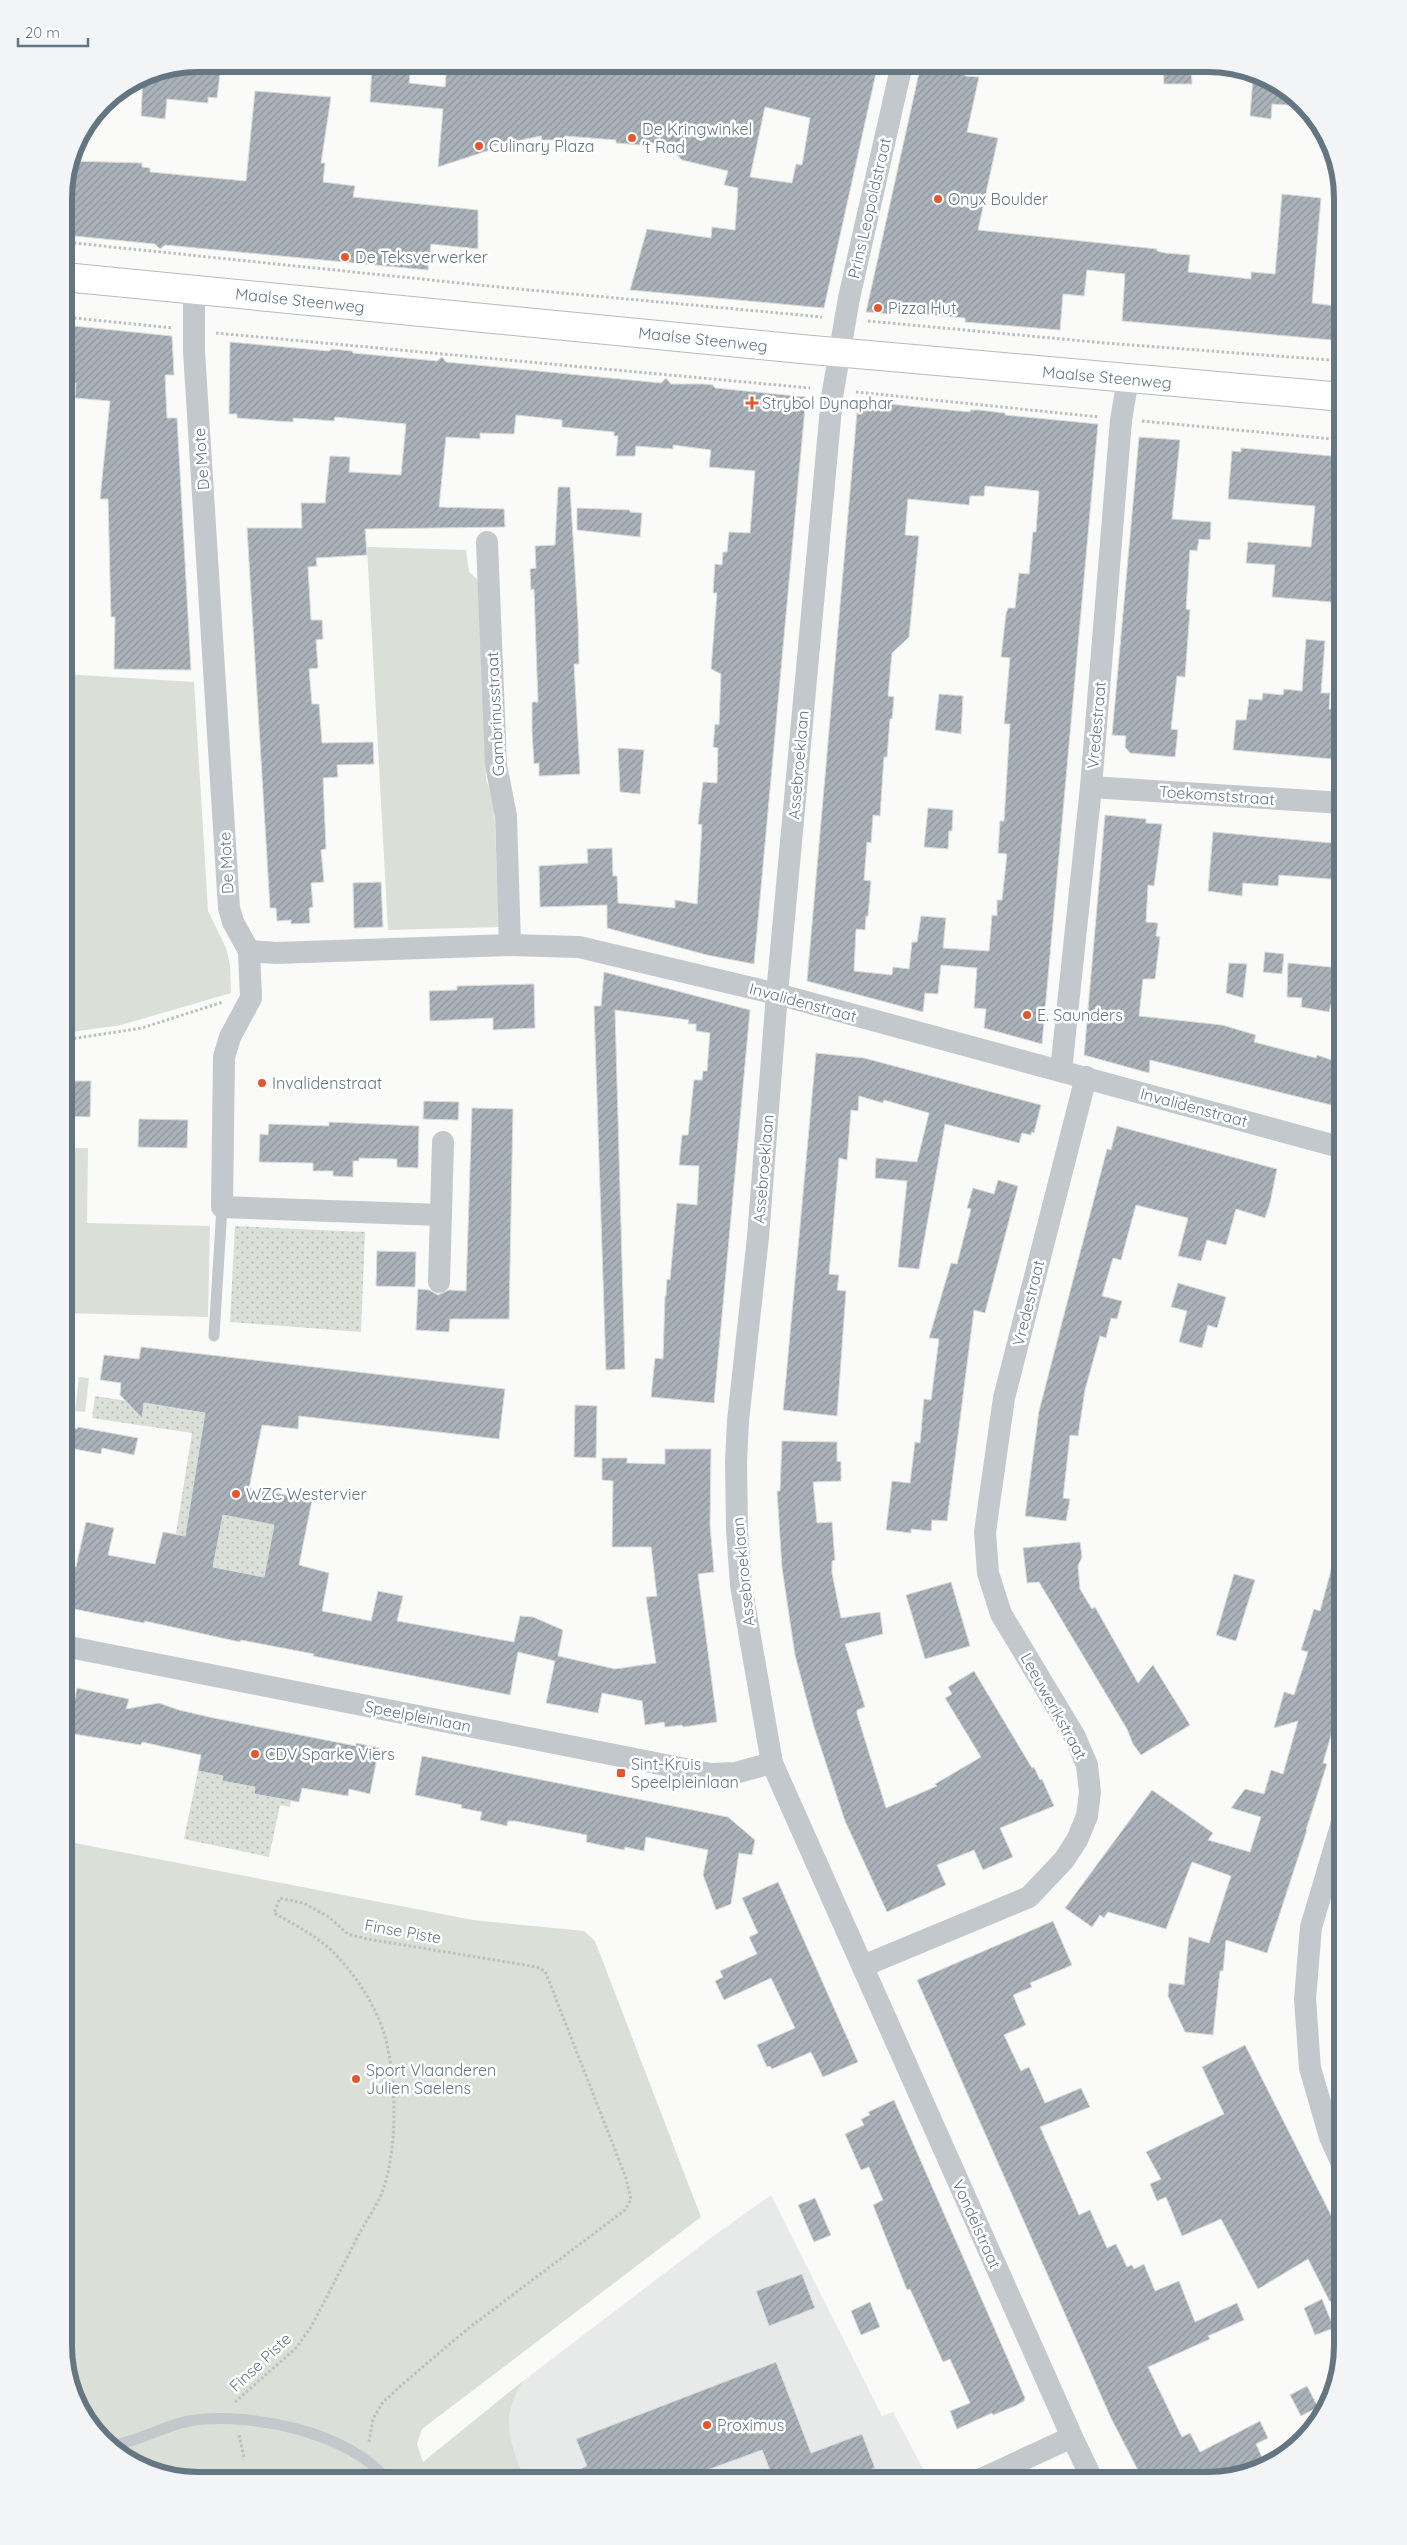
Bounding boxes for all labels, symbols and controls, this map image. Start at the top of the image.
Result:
scale bar [18,15,88,47]
text: 20 m [25,23,60,42]
place label: De Kringwinkel 't Rad [642,119,752,157]
marker: De Kringwinkel 't Rad [626,132,638,144]
place label: Culinary Plaza [489,136,595,156]
street label: Prins Leopoldstraat [843,136,895,280]
marker: Culinary Plaza [473,140,485,152]
place label: Onyx Boulder [948,189,1048,209]
marker: Onyx Boulder [932,193,944,205]
place label: De Teksverwerker [355,247,488,267]
marker: De Teksverwerker [339,251,351,263]
street label: Maalse Steenweg [234,283,366,317]
place label: Pizza Hut [888,298,956,318]
marker: Pizza Hut [872,302,884,314]
street label: Maalse Steenweg [637,322,769,356]
street label: Maalse Steenweg [1041,361,1173,393]
place label: Strybol Dynaphar [762,393,893,413]
marker: Strybol Dynaphar [746,397,758,409]
street label: De Mote [189,427,213,491]
street label: Gambrinusstraat [482,651,508,777]
street label: Vredestraat [1082,680,1110,770]
street label: Assebroeklaan [783,710,813,820]
street label: Toekomststraat [1158,781,1276,809]
street label: De Mote [214,831,238,895]
street label: Invalidenstraat [747,978,859,1026]
place label: E. Saunders [1037,1005,1123,1025]
marker: E. Saunders [1021,1009,1033,1021]
place label: Invalidenstraat [272,1073,382,1093]
marker: Invalidenstraat [256,1077,268,1089]
street label: Invalidenstraat [1138,1083,1250,1131]
street label: Assebroeklaan [748,1114,778,1224]
street label: Vredestraat [1008,1258,1048,1348]
place label: WZC Westervier [246,1484,367,1504]
marker: WZC Westervier [230,1488,242,1500]
street label: Assebroeklaan [727,1516,759,1628]
street label: Leeuwerikstraat [1016,1649,1092,1763]
street label: Speelpleinlaan [363,1696,473,1736]
place label: CDV Sparke Viers [265,1744,395,1764]
marker: CDV Sparke Viers [249,1748,261,1760]
place label: Sint-Kruis Speelpleinlaan [631,1754,739,1792]
marker: Sint-Kruis Speelpleinlaan [615,1767,627,1779]
street label: Finse Piste [363,1914,443,1948]
place label: Sport Vlaanderen Julien Saelens [366,2060,496,2098]
marker: Sport Vlaanderen Julien Saelens [350,2073,362,2085]
street label: Vondelstraat [948,2176,1006,2272]
street label: Finse Piste [225,2328,295,2396]
place label: Proximus [717,2415,784,2435]
marker: Proximus [701,2419,713,2431]

